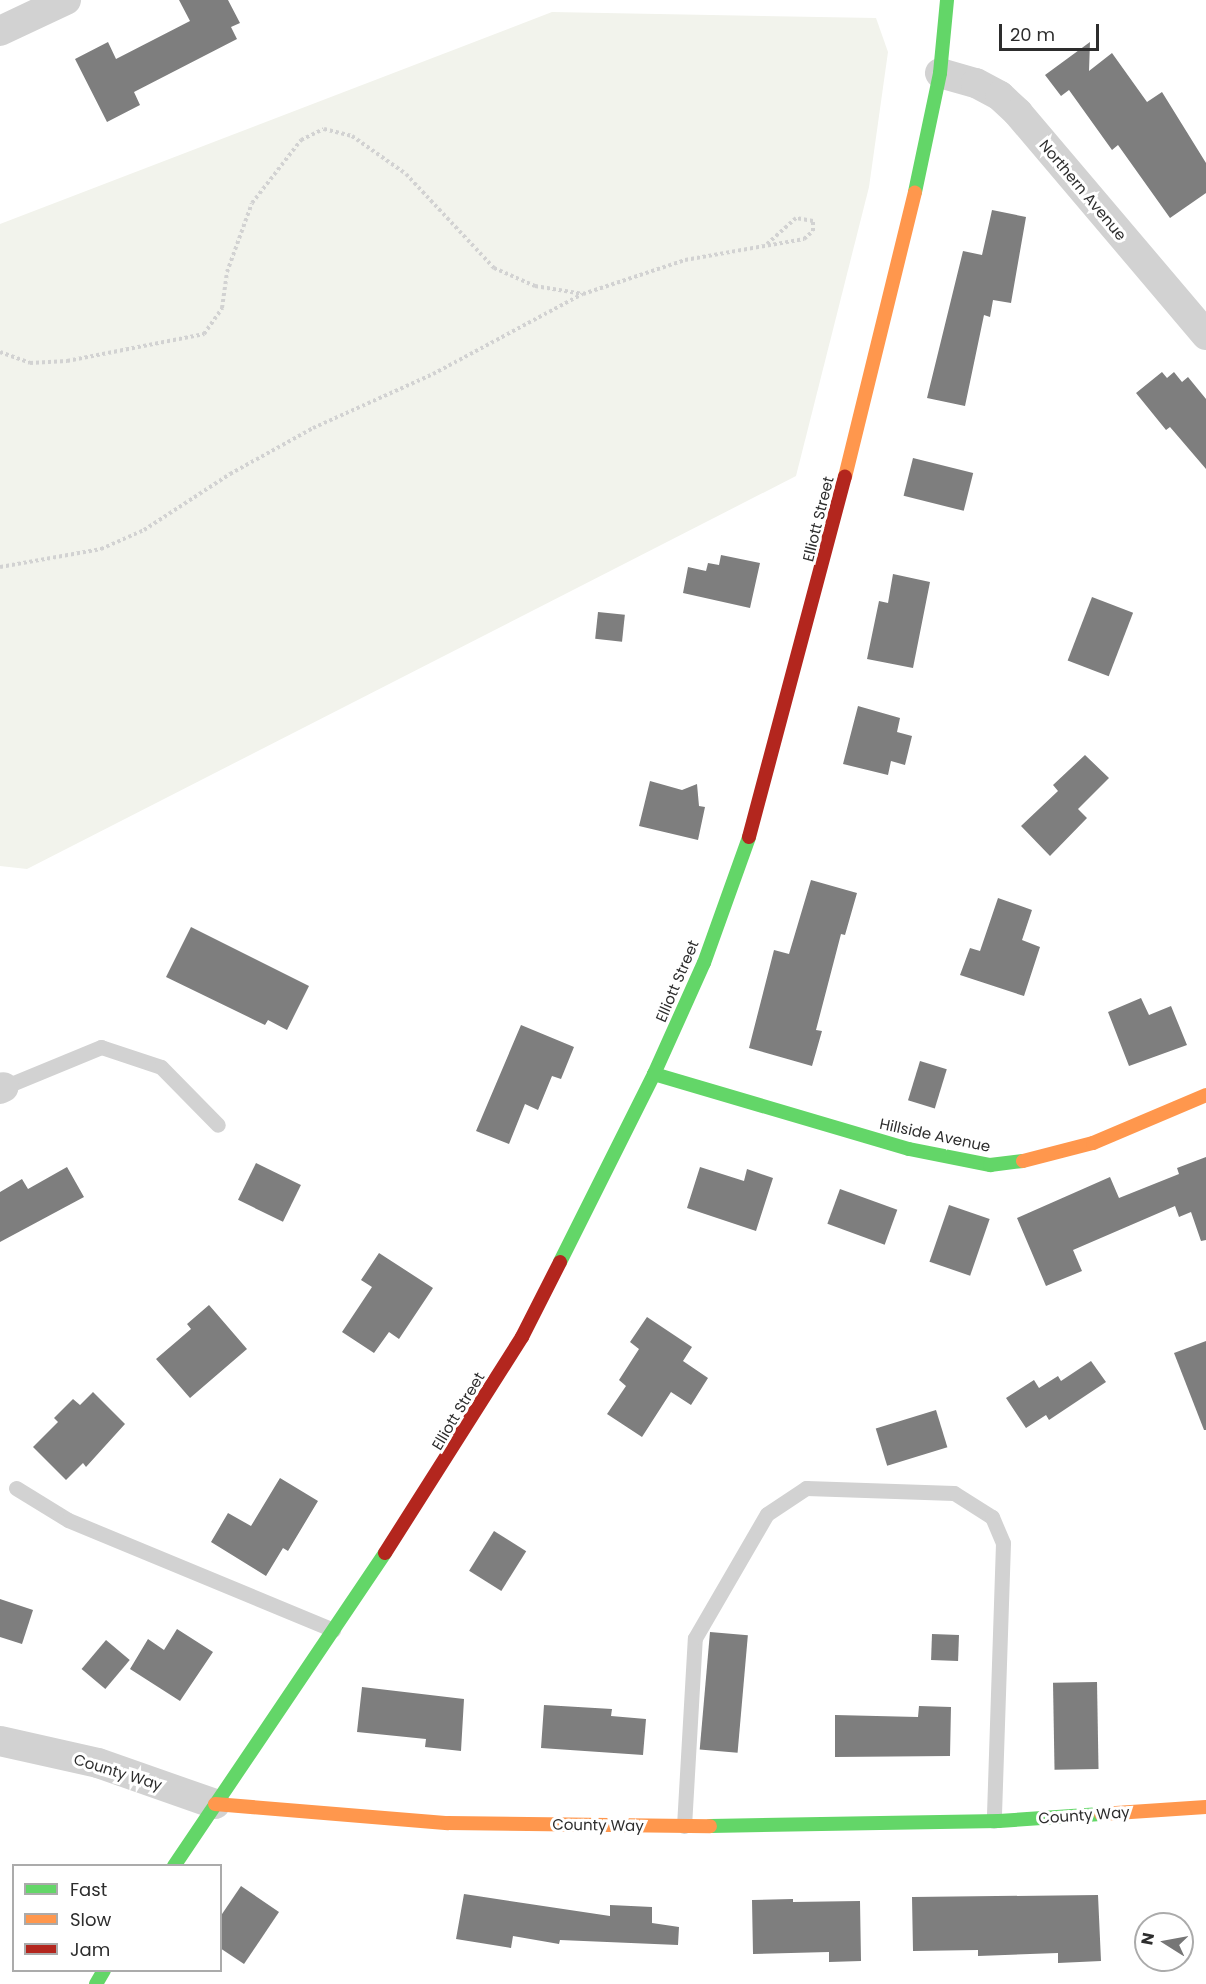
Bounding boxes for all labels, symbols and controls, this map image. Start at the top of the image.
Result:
scale bar [1002,12,1102,50]
text: 20 m [1010,22,1055,47]
street label: Northern Avenue [1036,136,1130,244]
street label: Elliott Street [799,475,837,563]
street label: Elliott Street [652,937,702,1025]
street label: Hillside Avenue [878,1114,992,1156]
street label: Elliott Street [428,1369,488,1453]
street label: County Way [72,1750,164,1794]
street label: County Way [1038,1803,1130,1827]
street label: County Way [552,1815,644,1835]
legend [12,1864,222,1972]
text: Fast [70,1877,107,1902]
text: Slow [70,1907,111,1932]
north arrow [1134,1912,1194,1972]
text: N [1135,1931,1160,1947]
text: Jam [70,1937,110,1962]

